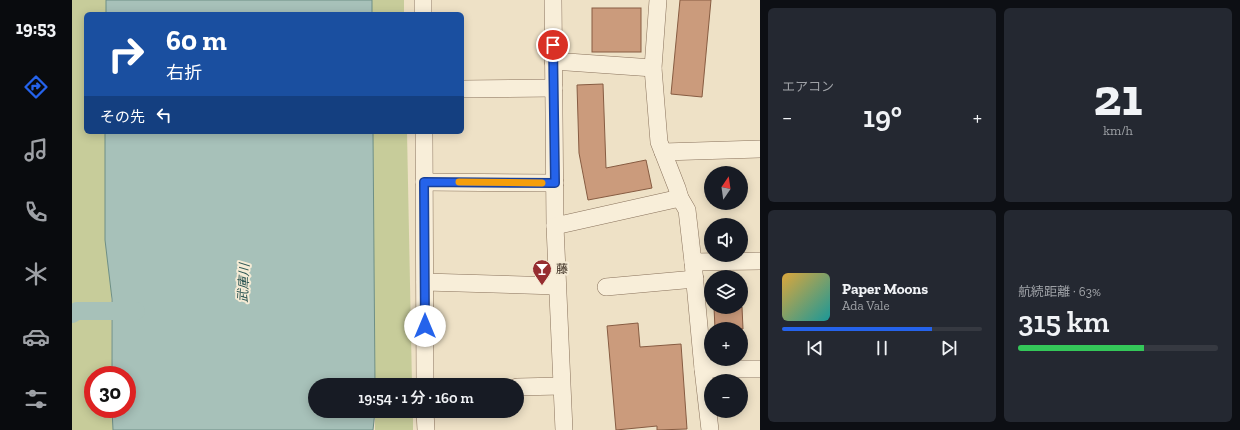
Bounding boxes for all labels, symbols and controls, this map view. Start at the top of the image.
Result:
text: 19:53 [16,17,56,39]
text: 60 m [166,24,227,57]
icon: right [100,28,152,80]
pin [536,28,570,62]
icon: arrive [542,34,564,56]
text: 右折 [166,62,202,84]
text: 21 [1094,66,1142,128]
icon: directions [22,73,50,101]
text: エアコン [782,79,834,94]
text: 19° [863,99,902,135]
icon: left [153,104,175,126]
text: − [782,104,792,131]
text: + [973,104,982,131]
text: その先 [100,108,145,126]
text: km/h [1103,123,1133,138]
icon: music [22,136,50,164]
north arrow [704,166,748,210]
map controls [704,166,748,418]
icon: phone [22,198,50,226]
button: sound [704,218,748,262]
bar icon: 藤 [531,258,553,286]
icon: climate [22,260,50,288]
water label: 武庫川 [235,261,252,303]
place label: 藤 [556,262,568,276]
button: layers [704,270,748,314]
text: Paper Moons [842,280,928,298]
text: 航続距離 · 63% [1018,284,1101,299]
text: Ada Vale [842,298,890,313]
text: 315 km [1018,304,1109,340]
position arrow [404,305,446,347]
button: + [704,322,748,366]
icon: car [22,323,50,351]
icon: previous [804,337,826,359]
icon: pause [871,337,893,359]
icon: next [938,337,960,359]
speed limit sign: 30 [84,366,136,418]
button: − [704,374,748,418]
icon: filters [22,385,50,413]
text: 19:54 · 1 分 · 160 m [358,389,474,407]

